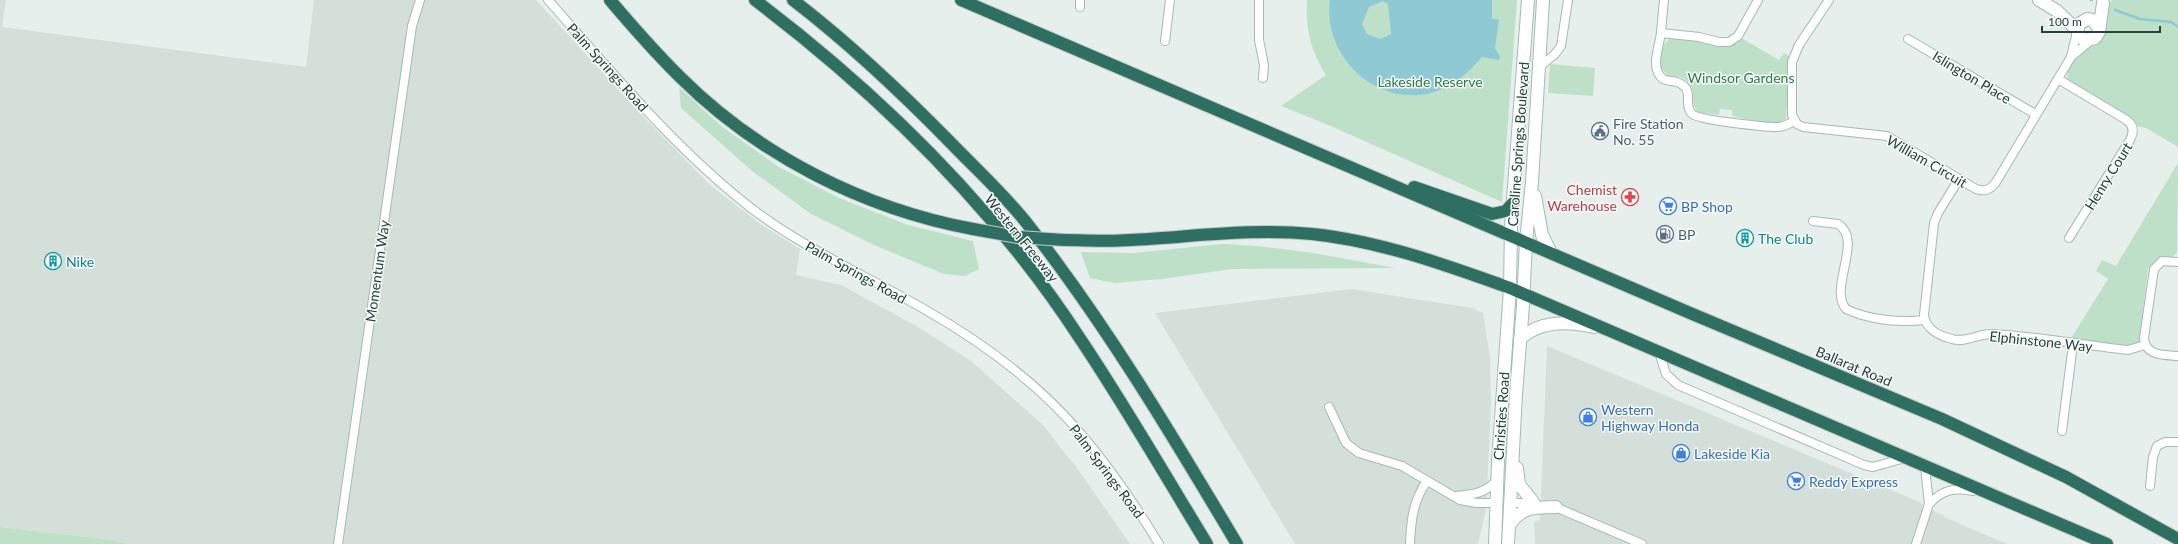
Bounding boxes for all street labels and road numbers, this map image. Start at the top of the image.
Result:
street label: Palm Springs Road [564,19,652,115]
street label: Islington Place [1930,47,2014,107]
street label: Caroline Springs Boulevard [1504,61,1532,227]
street label: William Circuit [1884,131,1970,191]
street label: Henry Court [2081,139,2135,213]
street label: Western Freeway [981,191,1063,286]
street label: Momentum Way [361,218,393,323]
street label: Palm Springs Road [802,237,910,307]
street label: Elphinstone Way [1989,327,2094,355]
street label: Ballarat Road [1813,342,1895,390]
street label: Christies Road [1489,371,1513,461]
street label: Palm Springs Road [1066,421,1148,521]

